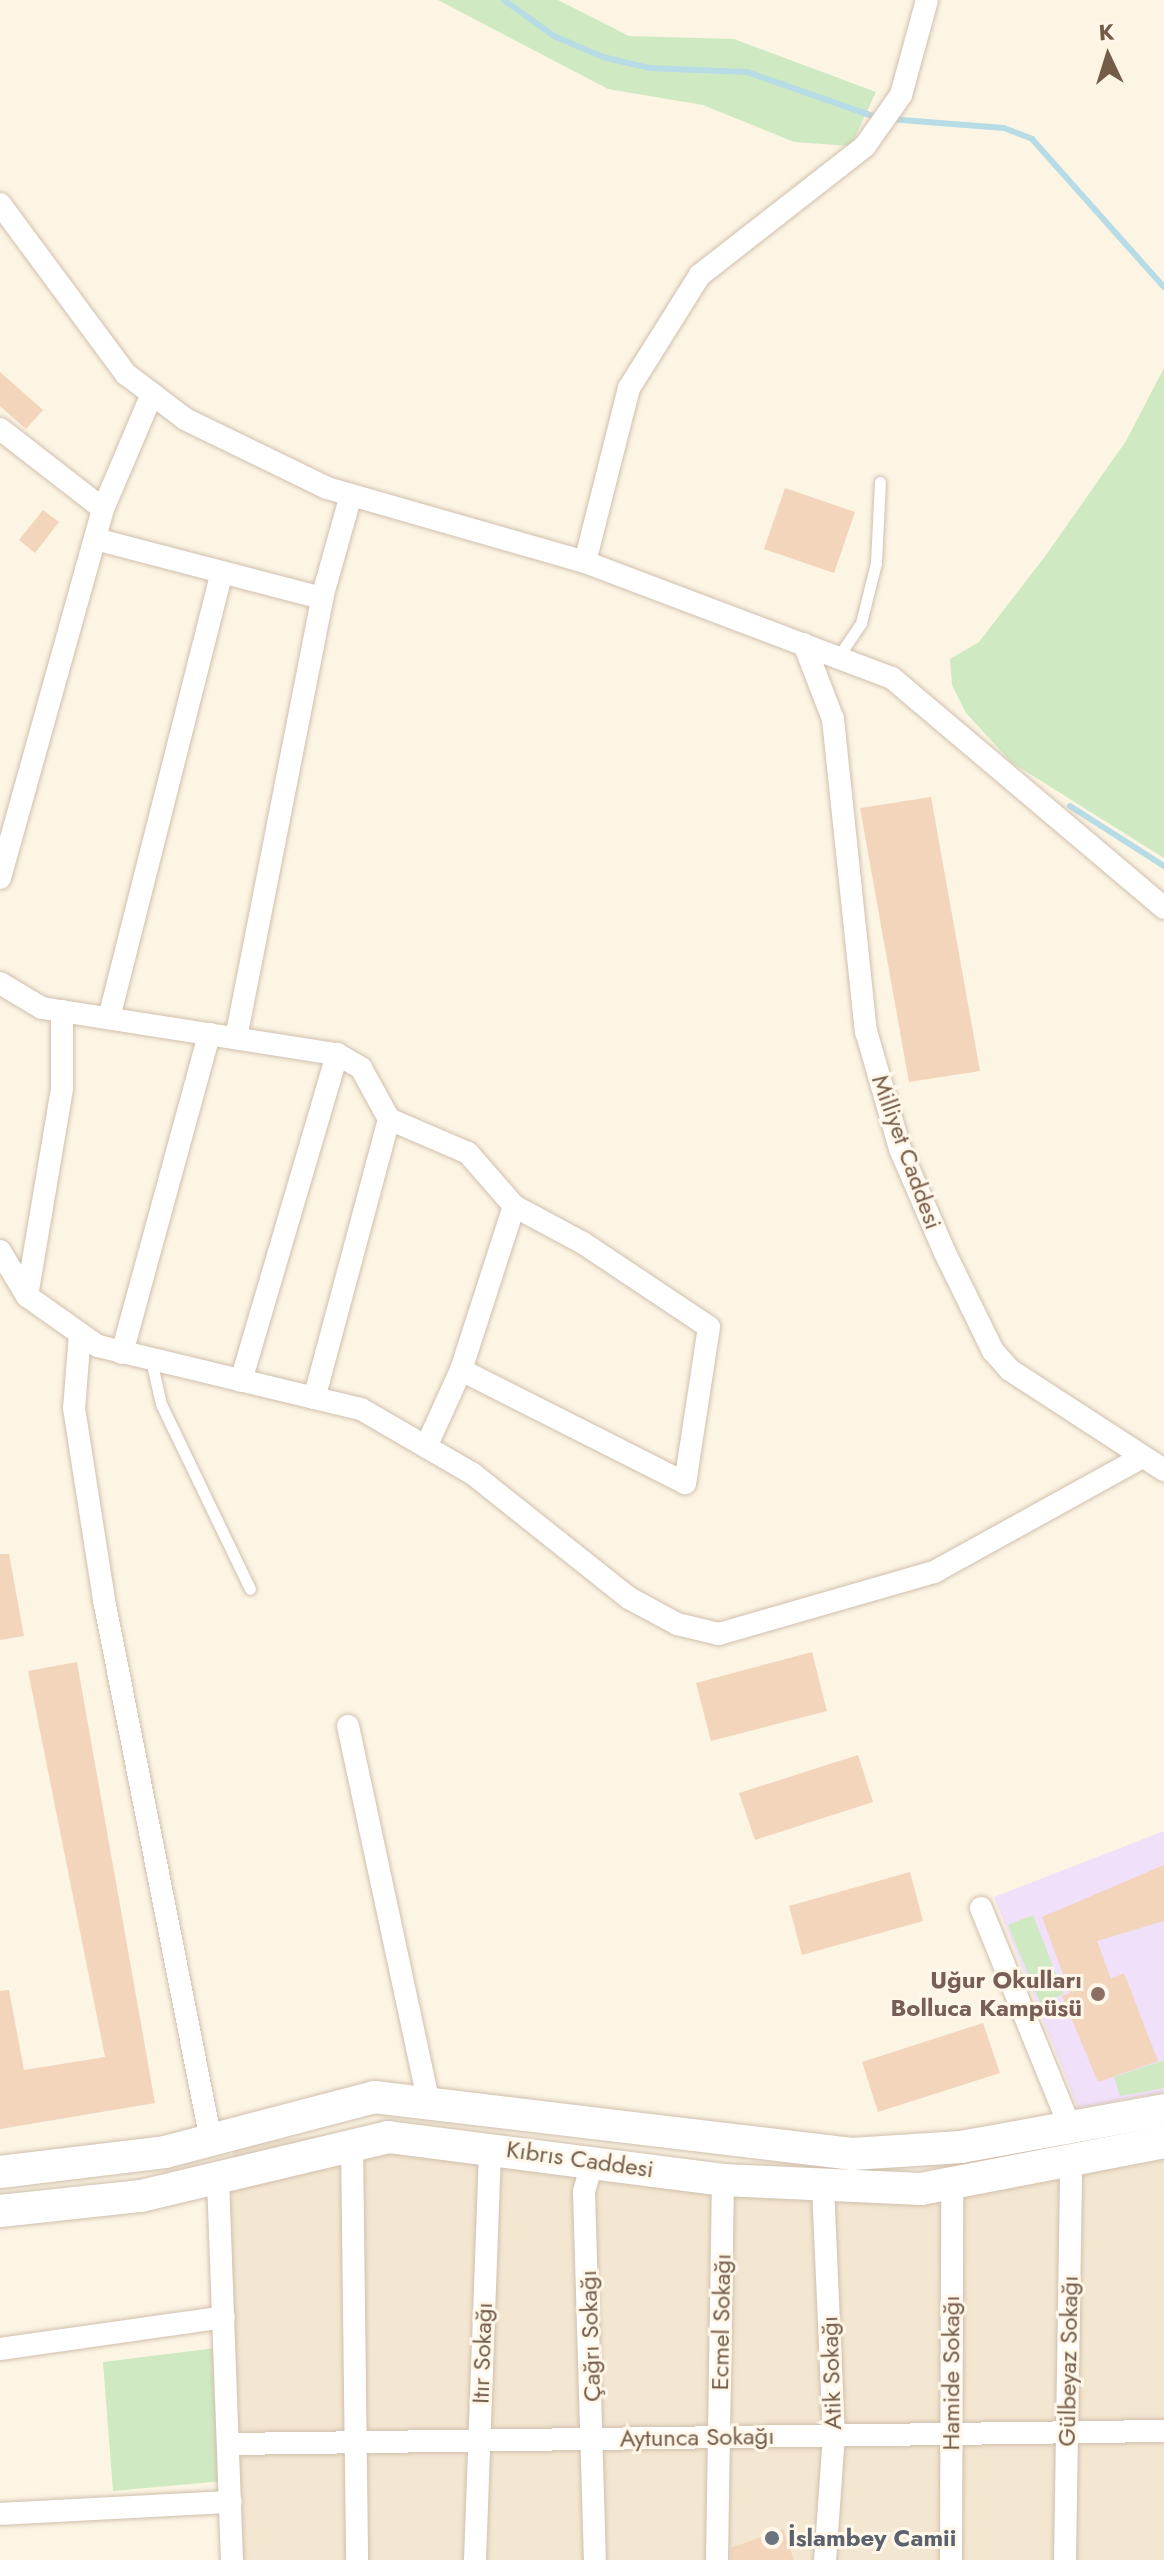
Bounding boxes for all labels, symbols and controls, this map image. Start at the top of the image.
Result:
north arrow [1068,16,1148,96]
text: K [1098,16,1115,49]
street label: Milliyet Caddesi [866,1071,948,1233]
place label: Uğur Okulları Bolluca Kampüsü [890,1966,1082,2022]
marker: Uğur Okulları Bolluca Kampüsü [1089,1985,1107,2003]
street label: Kıbrıs Caddesi [504,2134,656,2184]
street label: Ecmel Sokağı [705,2253,737,2391]
street label: Çağrı Sokağı [573,2270,607,2402]
street label: Gülbeyaz Sokağı [1052,2275,1084,2447]
street label: Hamide Sokağı [937,2295,965,2451]
street label: Itır Sokağı [466,2302,498,2404]
street label: Atik Sokağı [815,2316,847,2430]
street label: Aytunca Sokağı [619,2421,775,2453]
place label: İslambey Camii [788,2524,956,2552]
marker: İslambey Camii [763,2529,781,2547]

